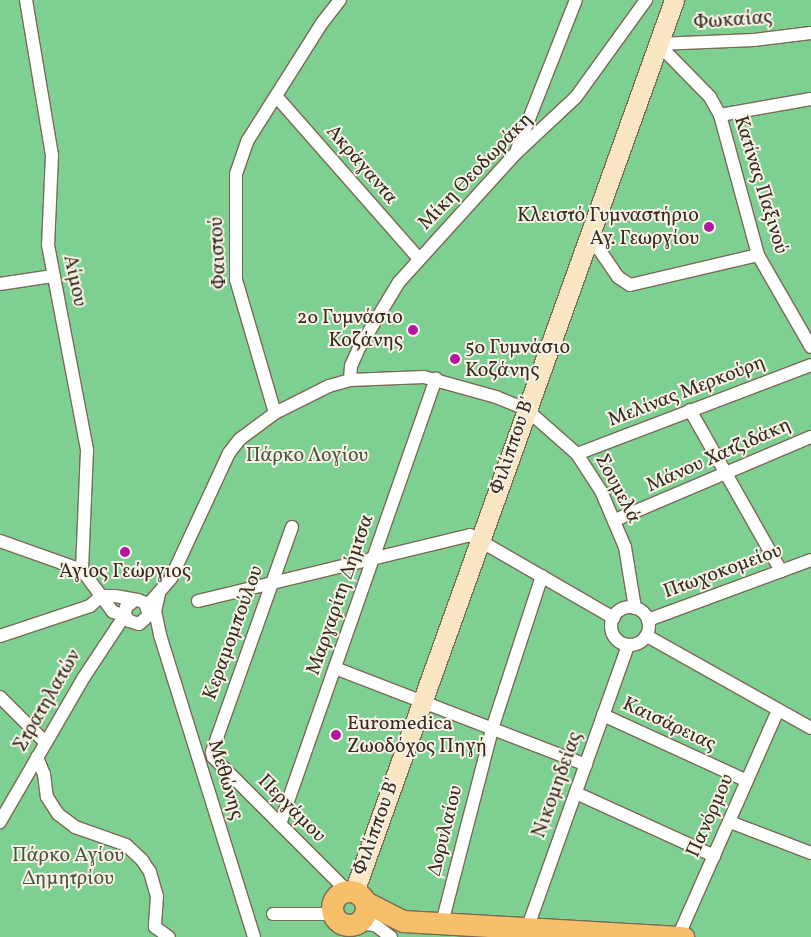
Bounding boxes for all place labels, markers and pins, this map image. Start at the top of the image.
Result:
place label: Κλειστό Γυμναστήριο Αγ. Γεωργίου [517,204,699,251]
marker: Κλειστό Γυμναστήριο Αγ. Γεωργίου [703,221,715,233]
place label: 2o Γυμνάσιο Κοζάνης [297,306,403,353]
marker: 2o Γυμνάσιο Κοζάνης [407,324,419,336]
place label: 5o Γυμνάσιο Κοζάνης [465,336,570,383]
marker: 5o Γυμνάσιο Κοζάνης [449,353,461,365]
marker: Άγιος Γεώργιος [119,546,131,558]
place label: Άγιος Γεώργιος [59,560,191,584]
place label: Euromedica Ζωοδόχος Πηγή [347,712,487,759]
marker: Euromedica Ζωοδόχος Πηγή [329,728,343,742]

